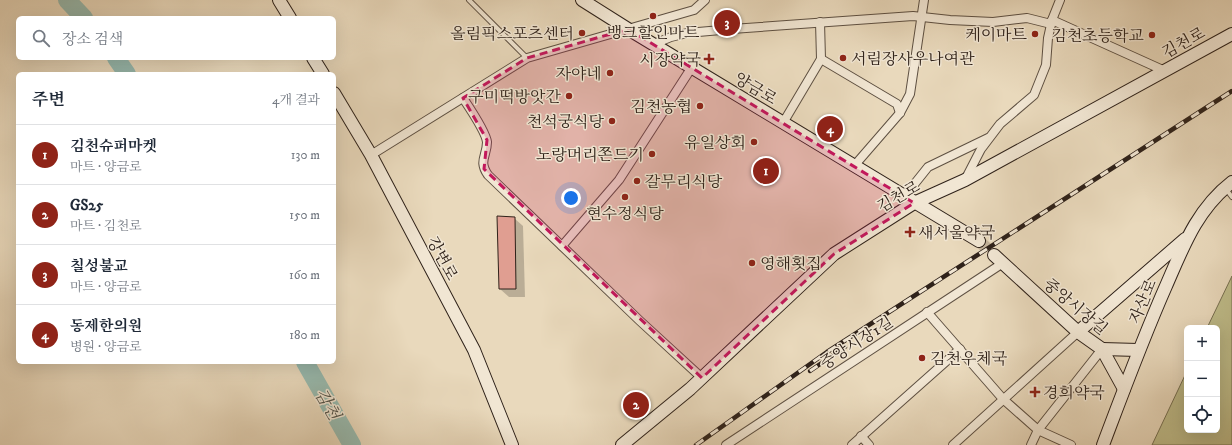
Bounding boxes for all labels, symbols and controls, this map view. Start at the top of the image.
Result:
pin: 3 [714,8,740,38]
marker: 뱅크할인마트 [648,11,658,21]
search box [16,16,336,60]
place label: 뱅크할인마트 [607,23,700,43]
street label: 김천로 [1158,23,1209,63]
place label: 올림픽스포츠센터 [450,24,574,44]
place label: 케이마트 [965,25,1028,45]
place label: 김천초등학교 [1051,26,1144,46]
icon: search [30,27,52,49]
marker: 올림픽스포츠센터 [577,28,587,38]
marker: 케이마트 [1030,29,1040,39]
text: 장소 검색 [62,30,123,49]
marker: 김천초등학교 [1147,30,1157,40]
place label: 서림장사우나여관 [851,49,975,69]
place label: 시장약국 [639,50,702,70]
marker: 서림장사우나여관 [838,53,848,63]
marker: 시장약국 [704,54,714,64]
place label: 자야네 [556,64,602,84]
marker: 자야네 [605,68,615,78]
street label: 양금로 [730,68,781,110]
place label: 구미떡방앗간 [468,87,562,107]
text: 주변 [32,89,65,111]
marker: 구미떡방앗간 [564,91,574,101]
text: 4개 결과 [272,92,320,108]
place label: 김천농협 [630,97,692,117]
marker: 김천농협 [695,101,705,111]
place label: 천석궁식당 [527,112,605,132]
pin: 4 [817,114,843,144]
marker: 천석궁식당 [607,116,617,126]
place label: 유일상회 [684,133,746,153]
text: 김천슈퍼마켓 [70,137,157,156]
marker: 유일상회 [749,137,759,147]
place label: 노랑머리쫀드기 [536,145,644,165]
text: 1 [43,147,47,163]
text: 130 m [291,147,320,163]
marker: 노랑머리쫀드기 [647,149,657,159]
pin: 1 [753,156,779,186]
text: 마트 · 양금로 [70,159,142,175]
place label: 갈무리식당 [645,172,723,192]
marker: 갈무리식당 [632,176,642,186]
street label: 김천로 [873,176,924,217]
your location [561,188,581,208]
marker: 현수정식당 [620,192,630,202]
text: GS25 [70,196,103,215]
place label: 현수정식당 [586,204,664,224]
text: 2 [42,207,48,223]
text: 150 m [289,207,320,223]
text: 마트 · 김천로 [70,218,142,234]
place label: 새서울약국 [918,223,996,243]
marker: 새서울약국 [905,227,915,237]
street label: 강변로 [422,233,462,284]
place label: 영해횟집 [760,254,822,274]
text: 칠성불교 [70,257,128,276]
marker: 영해횟집 [747,258,757,268]
text: 3 [43,267,47,283]
text: 160 m [289,267,320,283]
street label: 중앙시장길 [1039,274,1111,339]
street label: 자산로 [1125,276,1161,327]
text: 마트 · 양금로 [70,279,142,295]
street label: 중앙시장1길 [816,312,897,374]
text: 동제한의원 [70,317,142,336]
map controls [1184,325,1220,433]
button: + [1184,325,1220,361]
text: 4 [41,327,49,343]
text: 180 m [289,327,320,343]
text: 병원 · 양금로 [70,339,142,355]
place label: 김천우체국 [930,349,1008,369]
marker: 김천우체국 [917,353,927,363]
button: − [1184,361,1220,397]
place label: 경희약국 [1043,383,1105,403]
water label: 감천 [309,385,346,426]
marker: 경희약국 [1030,387,1040,397]
pin: 2 [623,390,649,420]
button: locate [1184,397,1220,433]

